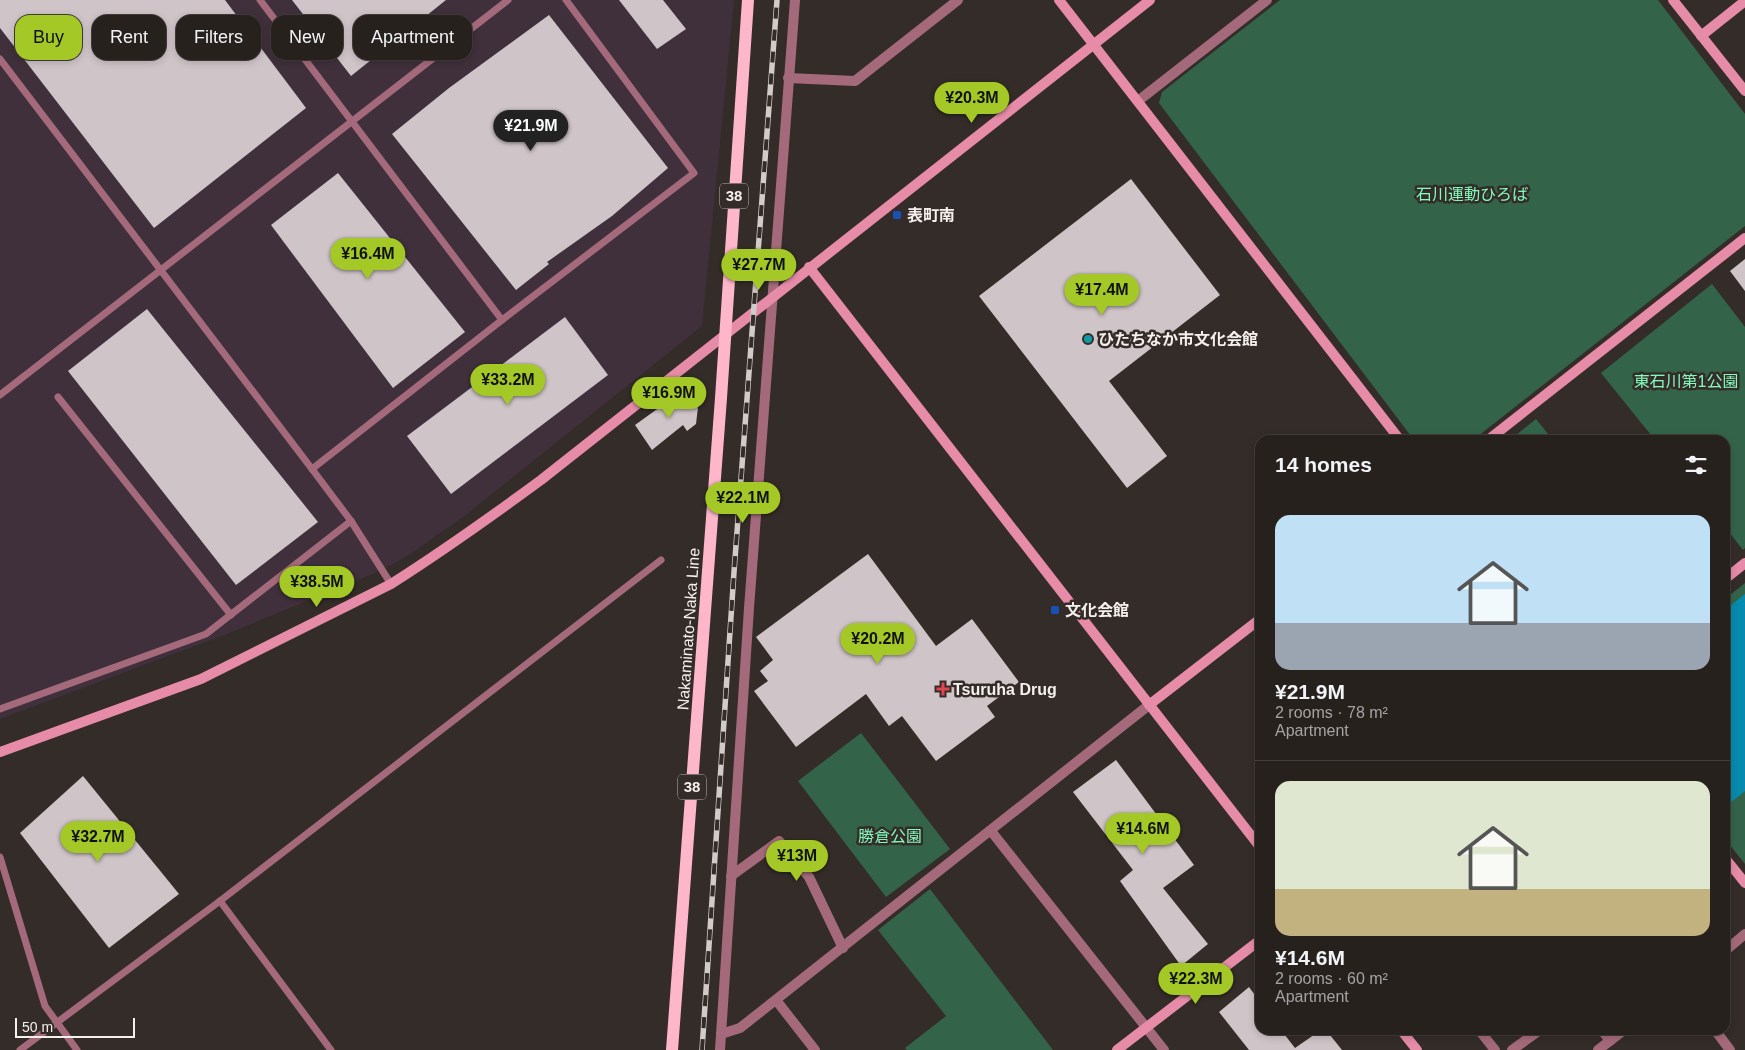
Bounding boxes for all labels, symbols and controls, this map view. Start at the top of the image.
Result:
chip: Buy [15,15,82,60]
chip: Rent [92,15,166,60]
chip: Filters [176,15,261,60]
chip: New [271,15,343,60]
chip: Apartment [353,15,472,60]
pin: ¥20.3M [931,82,1013,124]
text: ¥20.3M [945,89,999,106]
pin: ¥21.9M [490,110,572,152]
text: ¥21.9M [504,117,558,134]
road number: 38 [720,184,748,208]
park label: 石川運動ひろば [1416,186,1528,203]
place label: 表町南 [907,207,955,224]
marker: 表町南 [891,209,903,221]
pin: ¥16.4M [327,238,409,280]
text: ¥16.4M [341,245,395,262]
pin: ¥27.7M [718,248,800,291]
text: ¥27.7M [732,256,786,273]
pin: ¥17.4M [1061,274,1143,316]
text: ¥17.4M [1075,281,1129,298]
place label: ひたちなか市文化会館 [1098,331,1258,348]
marker: ひたちなか市文化会館 [1082,333,1094,345]
pin: ¥33.2M [467,364,549,406]
text: ¥33.2M [481,371,535,388]
park label: 東石川第1公園 [1634,373,1738,390]
pin: ¥16.9M [628,376,710,419]
text: ¥16.9M [642,384,696,401]
icon: filters [1682,451,1710,479]
text: 14 homes [1275,453,1372,476]
pin: ¥22.1M [702,482,784,524]
text: ¥22.1M [716,489,770,506]
street label: Nakaminato-Naka Line [674,547,703,711]
icon: home [1448,548,1538,638]
pin: ¥38.5M [276,566,358,608]
text: ¥38.5M [290,573,344,590]
place label: 文化会館 [1065,602,1129,619]
marker: 文化会館 [1049,604,1061,616]
pin: ¥20.2M [837,622,919,665]
text: ¥20.2M [851,630,905,647]
text: ¥21.9M [1275,680,1345,703]
place label: Tsuruha Drug [953,681,1057,698]
marker: Tsuruha Drug [937,683,949,695]
text: 2 rooms · 78 m² [1275,704,1388,721]
text: Apartment [1275,722,1349,739]
road number: 38 [678,774,706,800]
pin: ¥14.6M [1102,812,1184,855]
icon: home [1448,813,1538,903]
pin: ¥32.7M [57,820,139,863]
text: ¥14.6M [1116,820,1170,837]
text: ¥32.7M [71,828,125,845]
park label: 勝倉公園 [858,828,922,845]
pin: ¥13M [767,840,827,882]
text: ¥13M [777,847,817,864]
text: ¥14.6M [1275,946,1345,969]
pin: ¥22.3M [1155,962,1237,1005]
text: ¥22.3M [1169,970,1223,987]
text: 2 rooms · 60 m² [1275,970,1388,987]
text: Apartment [1275,988,1349,1005]
scale bar [15,1015,135,1038]
text: 50 m [22,1019,53,1035]

